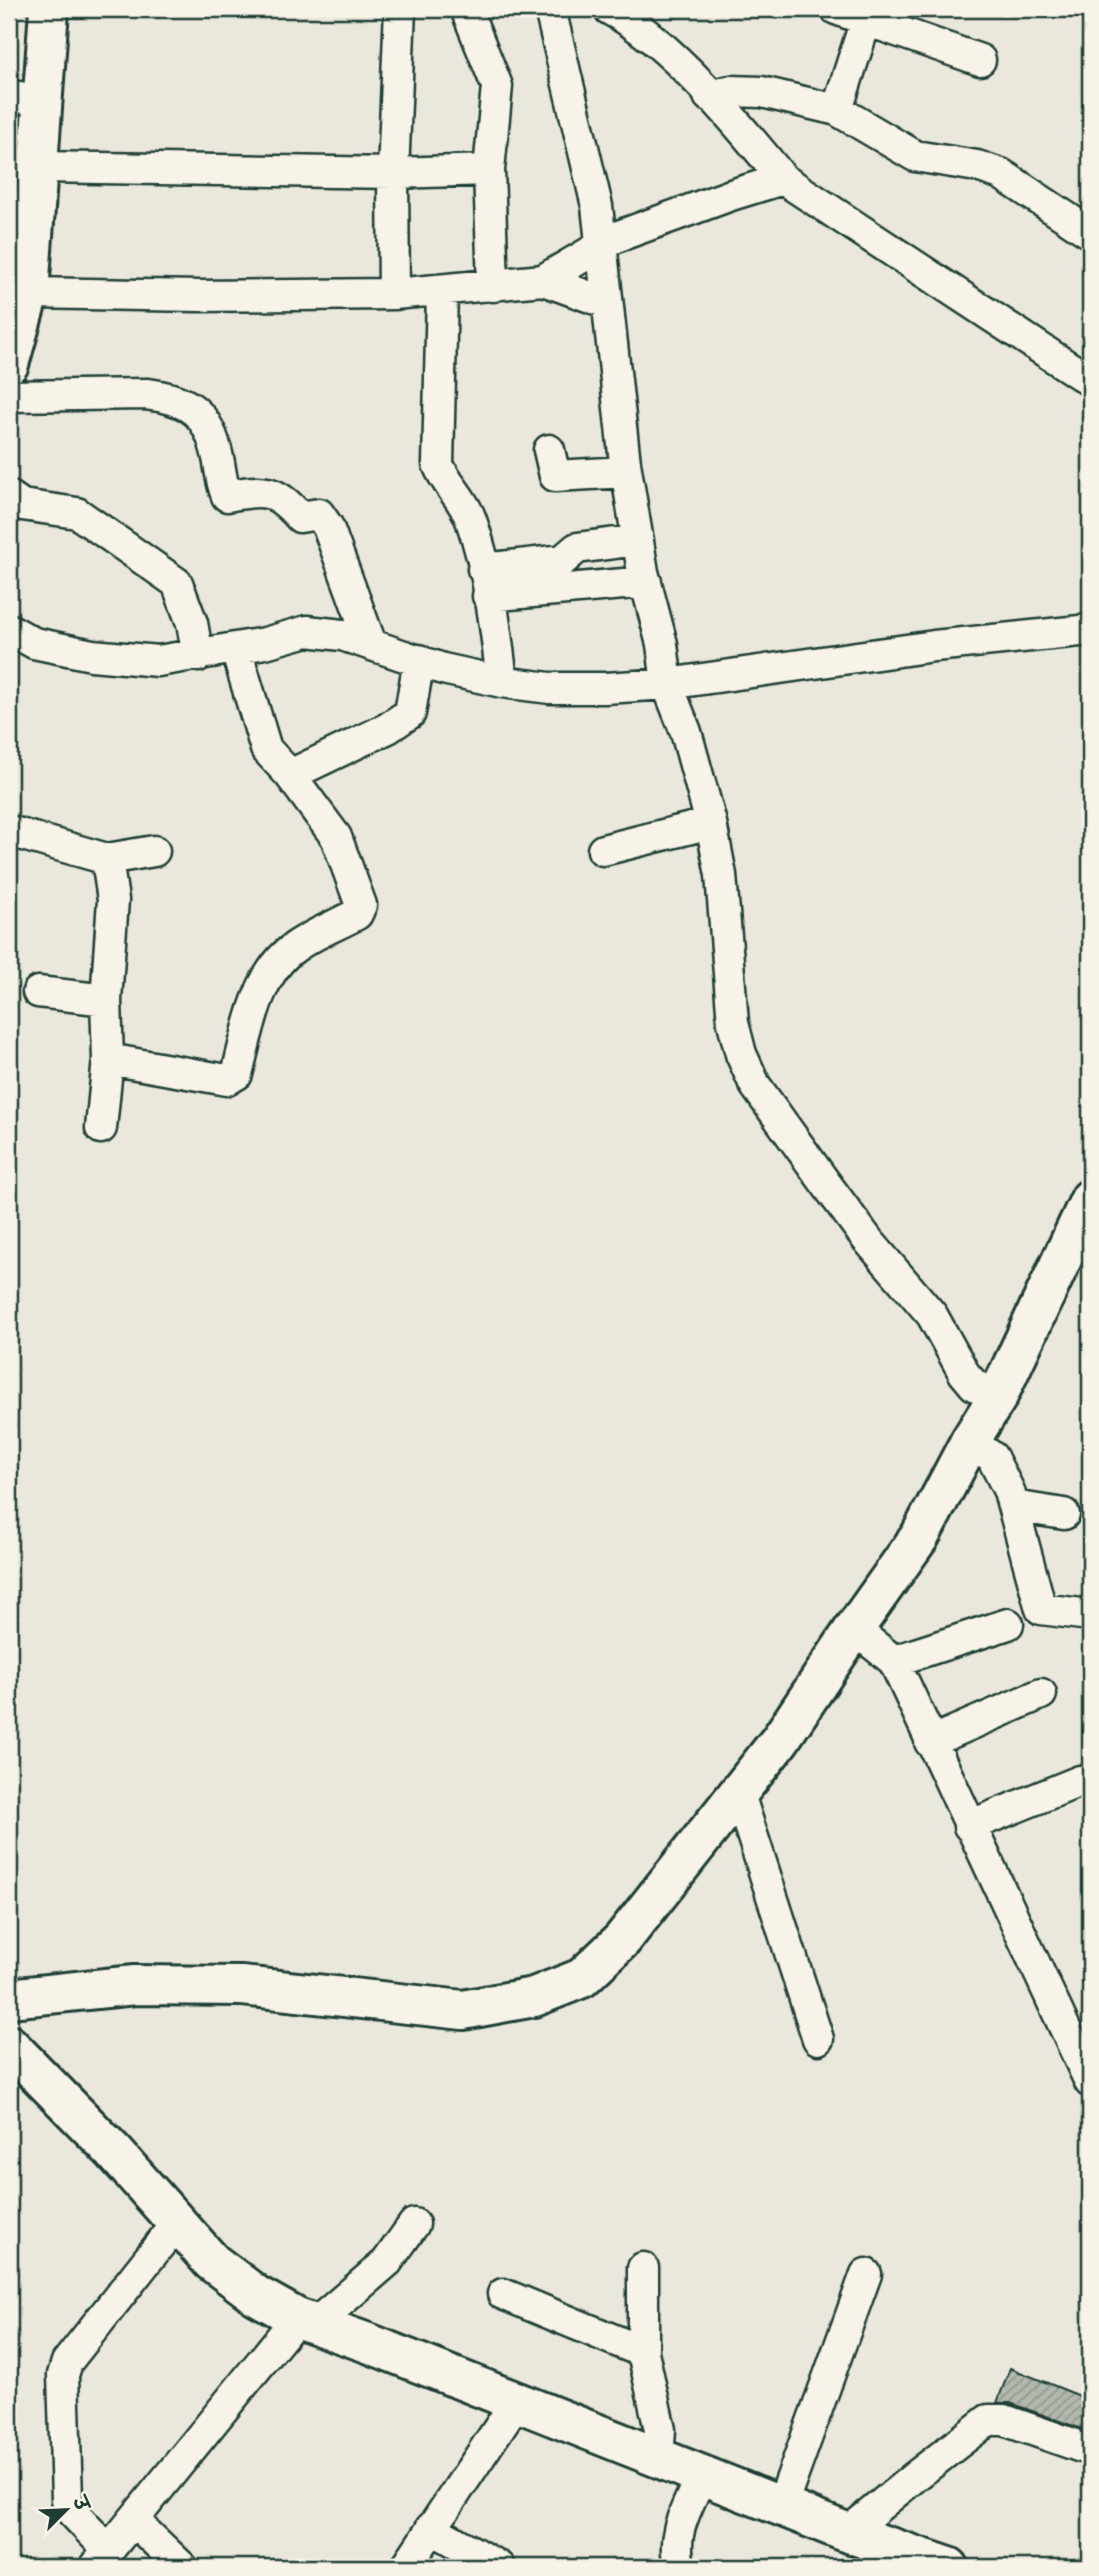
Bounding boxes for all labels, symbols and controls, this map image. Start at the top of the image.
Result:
north arrow [32,2474,102,2544]
text: उ [64,2491,95,2518]

